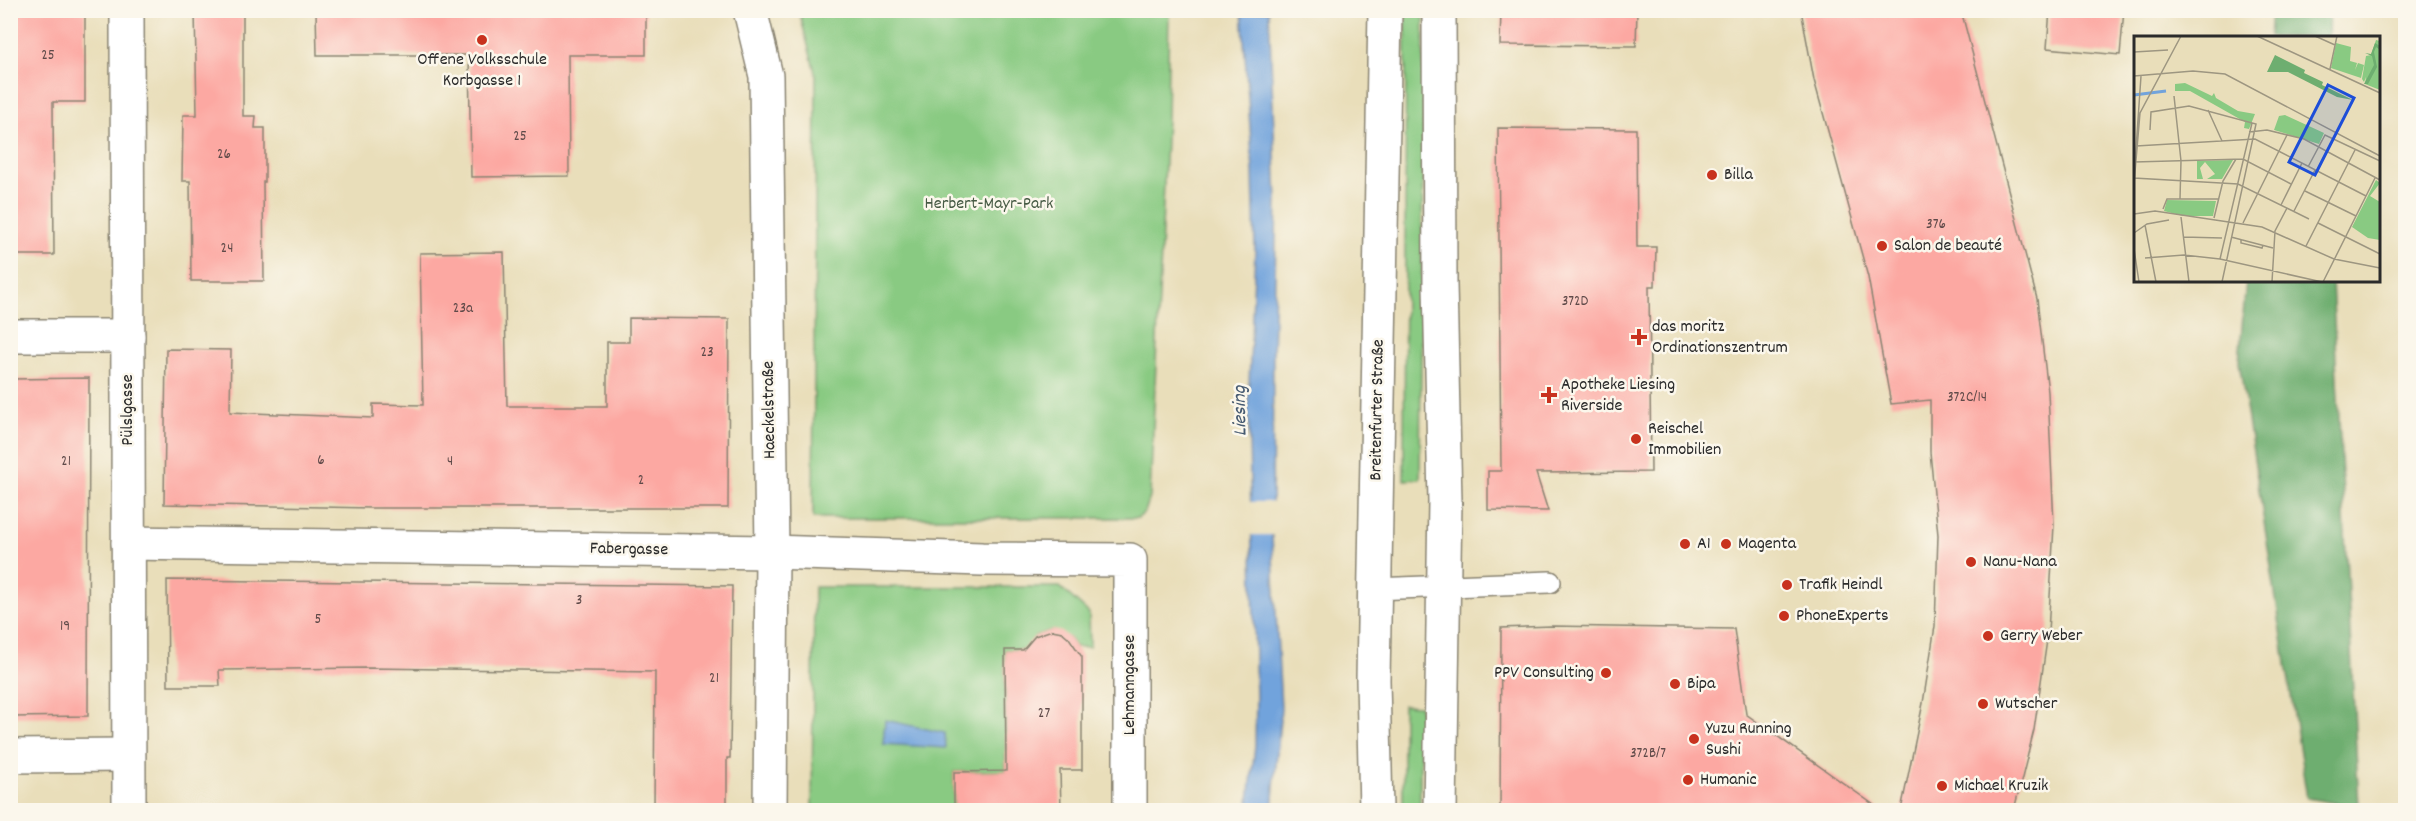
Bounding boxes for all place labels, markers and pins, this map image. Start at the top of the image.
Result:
marker: Offene Volksschule Korbgasse 1 [475,33,489,47]
place label: Offene Volksschule Korbgasse 1 [417,48,547,94]
place label: Billa [1724,163,1753,188]
marker: Billa [1705,168,1719,182]
place label: Salon de beauté [1894,234,2002,259]
marker: Salon de beauté [1875,239,1889,253]
place label: das moritz Ordinationszentrum [1652,315,1788,361]
marker: das moritz Ordinationszentrum [1630,328,1648,346]
place label: Apotheke Liesing Riverside [1561,373,1675,419]
marker: Apotheke Liesing Riverside [1542,388,1556,402]
place label: Reischel Immobilien [1648,417,1721,463]
marker: Reischel Immobilien [1629,432,1643,446]
place label: A1 [1697,532,1711,557]
place label: Magenta [1738,532,1797,557]
marker: A1 [1678,537,1692,551]
marker: Magenta [1719,537,1733,551]
place label: Nanu-Nana [1983,550,2057,575]
marker: Nanu-Nana [1964,555,1978,569]
place label: Trafik Heindl [1799,573,1883,598]
marker: Trafik Heindl [1780,578,1794,592]
place label: PhoneExperts [1796,604,1889,629]
marker: PhoneExperts [1777,609,1791,623]
place label: Gerry Weber [2000,624,2083,649]
marker: Gerry Weber [1981,629,1995,643]
place label: PPV Consulting [1494,661,1594,686]
marker: PPV Consulting [1599,666,1613,680]
place label: Bipa [1687,672,1716,697]
marker: Bipa [1668,677,1682,691]
place label: Wutscher [1995,692,2058,717]
marker: Wutscher [1976,697,1990,711]
place label: Yuzu Running Sushi [1706,717,1792,763]
marker: Yuzu Running Sushi [1687,732,1701,746]
place label: Humanic [1700,768,1757,793]
marker: Humanic [1681,773,1695,787]
place label: Michael Kruzik [1954,774,2048,799]
marker: Michael Kruzik [1935,779,1949,793]

